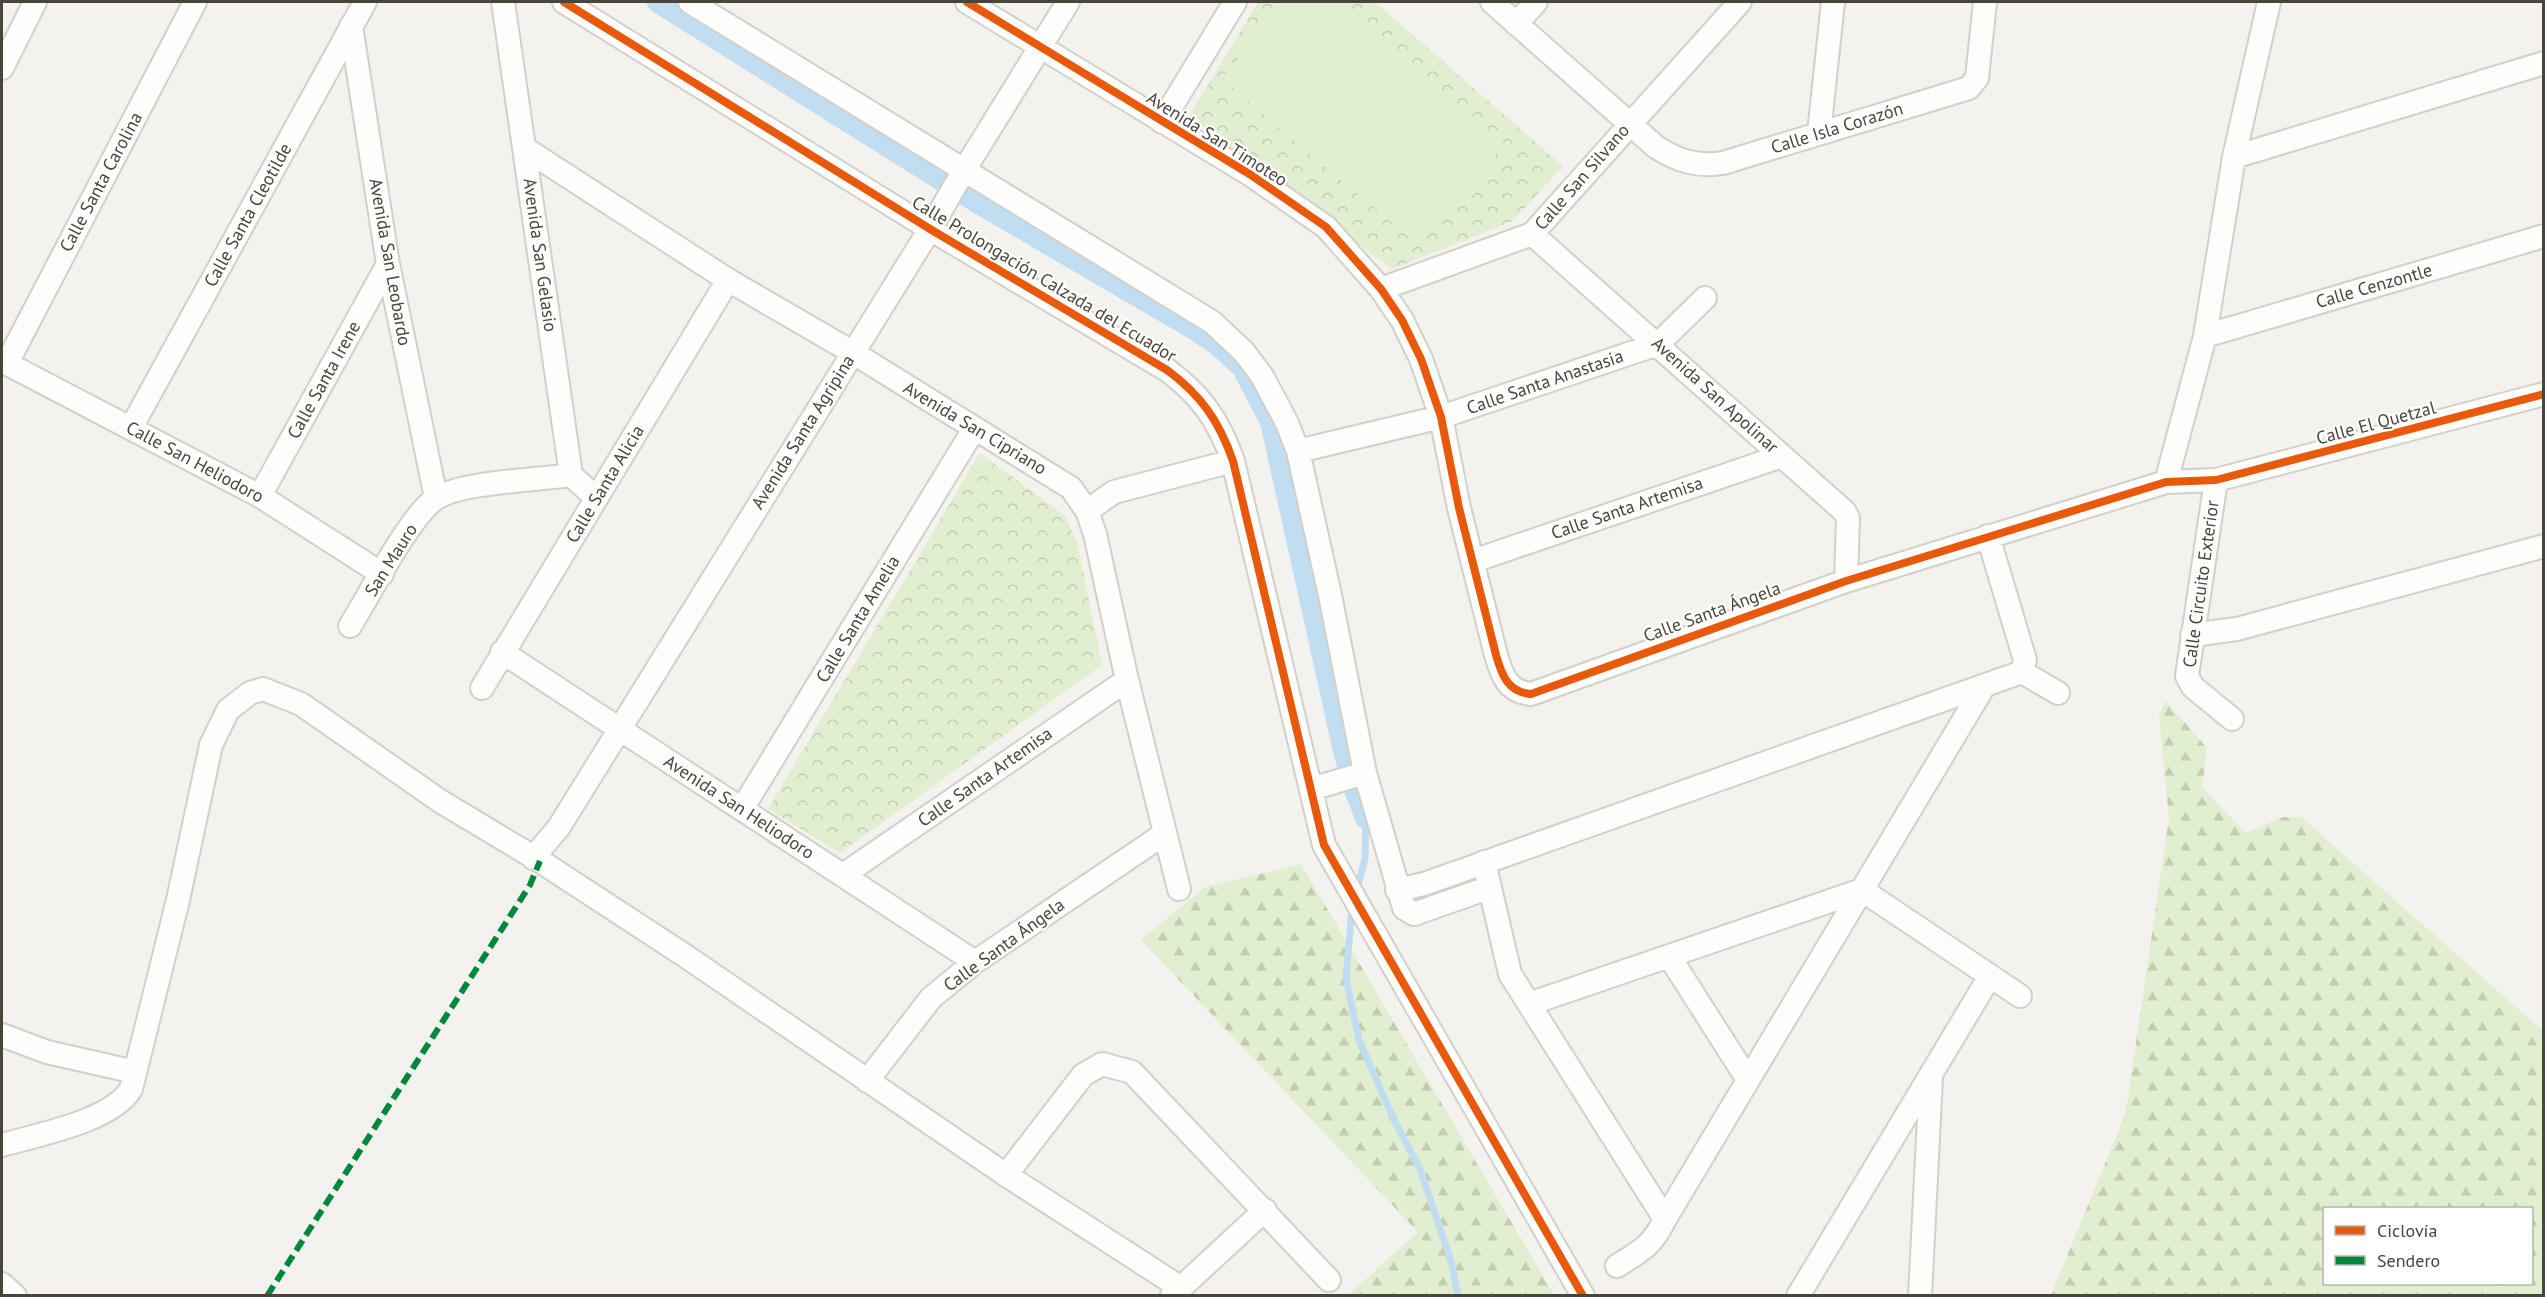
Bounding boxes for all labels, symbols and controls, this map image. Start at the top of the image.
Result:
street label: Avenida San Timoteo [1143,86,1292,191]
street label: Calle Isla Corazón [1768,97,1906,159]
street label: Calle Santa Carolina [54,108,147,256]
street label: Calle San Silvano [1529,119,1634,234]
street label: Calle Santa Cleotilde [199,139,297,291]
street label: Avenida San Leobardo [364,176,417,347]
street label: Avenida San Gelasio [518,177,563,333]
street label: Calle Prolongación Calzada del Ecuador [908,190,1181,367]
street label: Calle Cenzontle [2313,258,2435,313]
street label: Calle Santa Irene [282,317,365,443]
street label: Avenida San Apolinar [1647,332,1784,458]
street label: Calle Santa Anastasia [1463,344,1626,419]
street label: Avenida Santa Agripina [746,350,859,513]
street label: Avenida San Cipriano [899,376,1051,479]
street label: Calle El Quetzal [2314,395,2439,449]
street label: Calle San Heliodoro [122,416,268,508]
street label: Calle Santa Alicia [560,421,649,547]
street label: Calle Santa Artemisa [1548,471,1706,544]
street label: Calle Circuito Exterior [2177,499,2224,669]
street label: San Mauro [359,519,422,601]
street label: Calle Santa Amelia [811,551,905,686]
street label: Calle Santa Ángela [1640,576,1784,647]
street label: Calle Santa Artemisa [913,722,1056,832]
street label: Avenida San Heliodoro [660,749,819,864]
street label: Calle Santa Ángela [939,893,1069,996]
legend [2323,1207,2533,1285]
text: Ciclovía [2377,1219,2437,1242]
text: Sendero [2377,1249,2440,1272]

